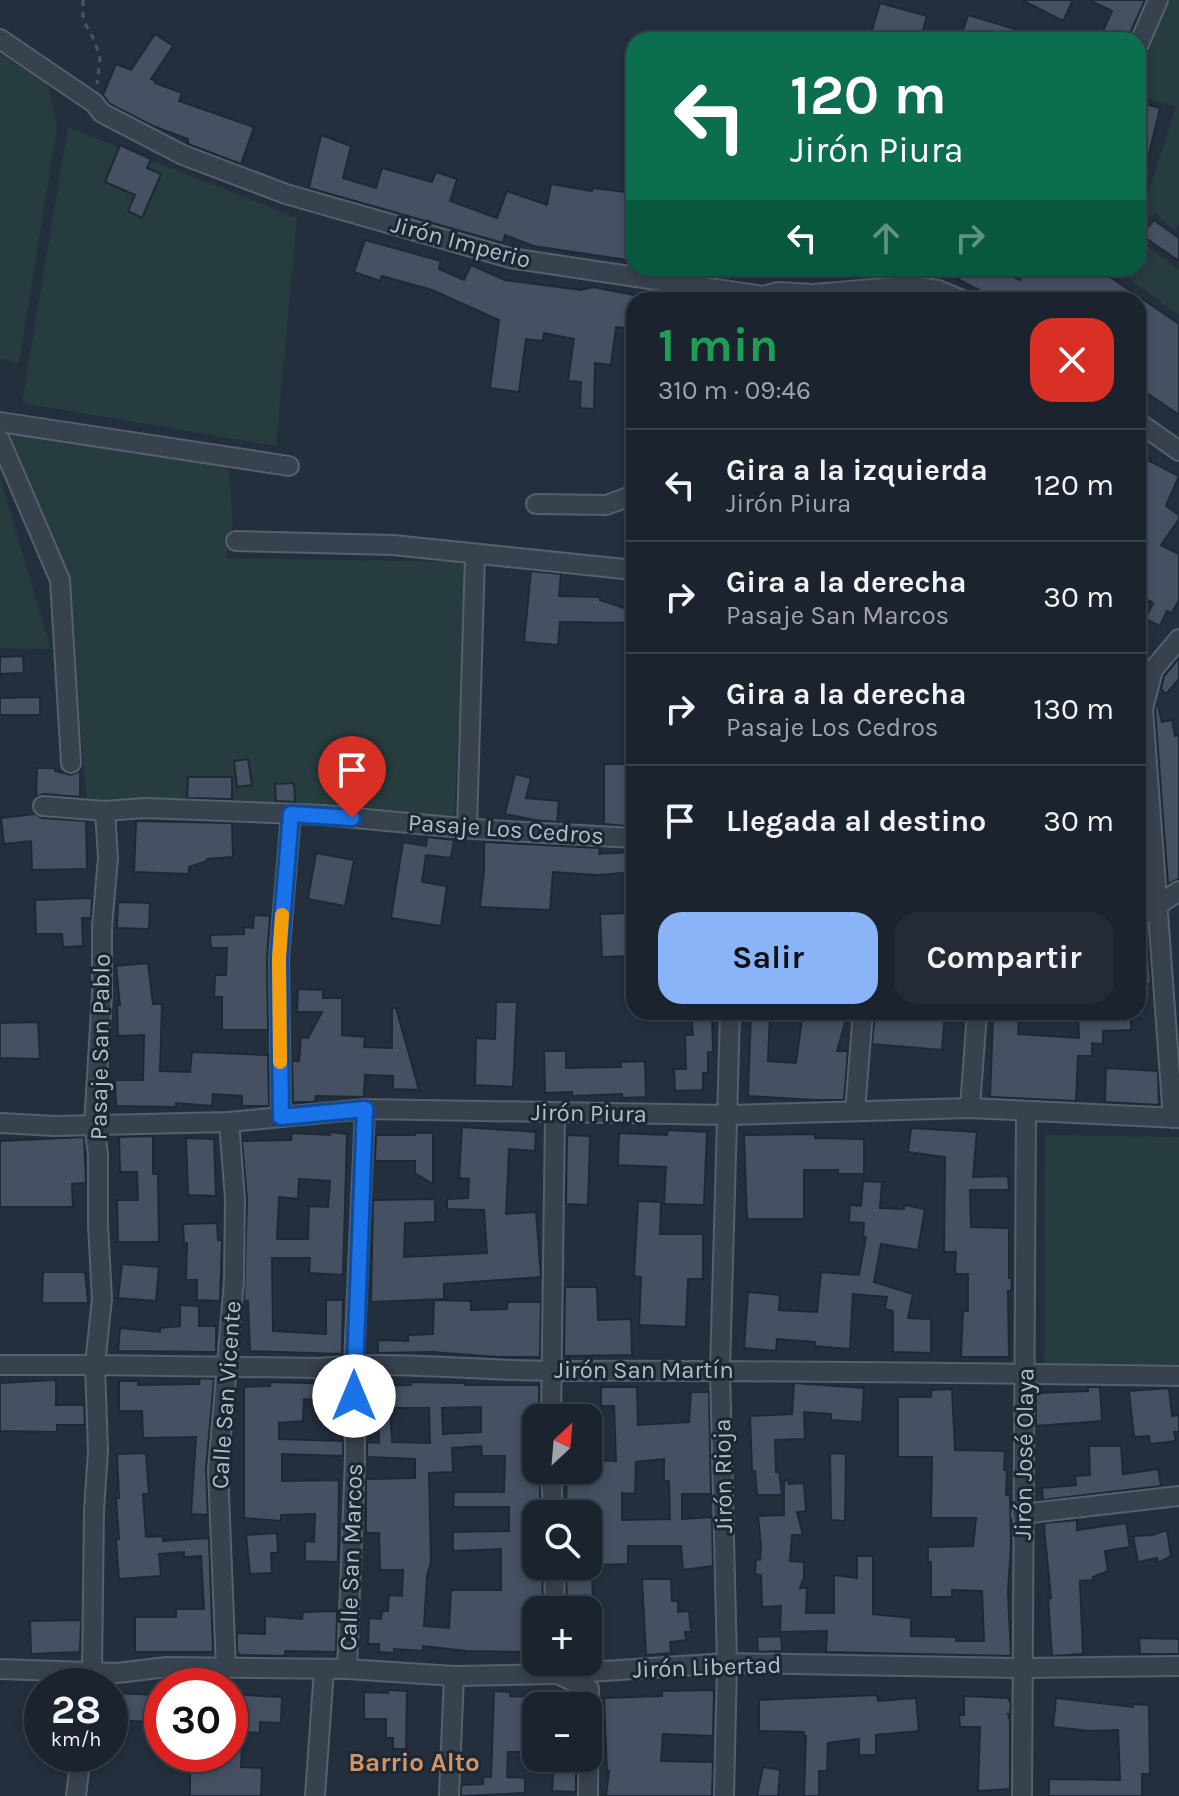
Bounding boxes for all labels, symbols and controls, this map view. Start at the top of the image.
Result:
text: 120 m [790,62,947,127]
icon: left [658,64,762,168]
text: Jirón Piura [790,129,964,171]
street label: Jirón Imperio [388,210,534,274]
icon: left [780,216,824,260]
icon: ahead [864,216,908,260]
icon: right [948,216,992,260]
text: 1 min [658,317,778,373]
button: close [1030,318,1114,402]
text: 310 m · 09:46 [658,375,811,406]
text: Gira a la izquierda [726,452,988,488]
icon: left [658,463,702,507]
text: 120 m [1034,467,1114,503]
text: Jirón Piura [726,488,851,519]
text: Gira a la derecha [726,564,967,600]
icon: right [658,575,702,619]
text: 30 m [1043,579,1114,615]
text: Pasaje San Marcos [726,600,949,631]
text: Gira a la derecha [726,676,967,712]
icon: right [658,687,702,731]
text: 130 m [1033,691,1114,727]
text: Pasaje Los Cedros [726,712,939,743]
pin [318,736,386,818]
icon: arrive [330,748,374,792]
icon: arrive [658,799,702,843]
text: Llegada al destino [726,803,986,839]
text: 30 m [1043,803,1114,839]
street label: Pasaje Los Cedros [407,808,605,850]
button: Salir [658,912,878,1004]
button: Compartir [894,912,1114,1004]
street label: Pasaje San Pablo [84,954,116,1140]
street label: Jirón Piura [531,1098,647,1128]
street label: Calle San Vicente [205,1300,247,1490]
position arrow [312,1354,396,1438]
street label: Jirón San Martín [554,1356,734,1384]
street label: Jirón José Olaya [1009,1368,1039,1540]
north arrow [522,1404,602,1484]
map controls [522,1404,602,1772]
street label: Jirón Rioja [708,1418,738,1534]
street label: Calle San Marcos [334,1463,368,1651]
button: search [522,1500,602,1580]
button: + [522,1596,602,1676]
street label: Jirón Libertad [632,1650,782,1684]
speed limit sign: 30 [144,1668,248,1772]
text: 28 [51,1686,101,1733]
button: − [522,1692,602,1772]
text: km/h [51,1728,101,1751]
district label: Barrio Alto [348,1747,480,1778]

